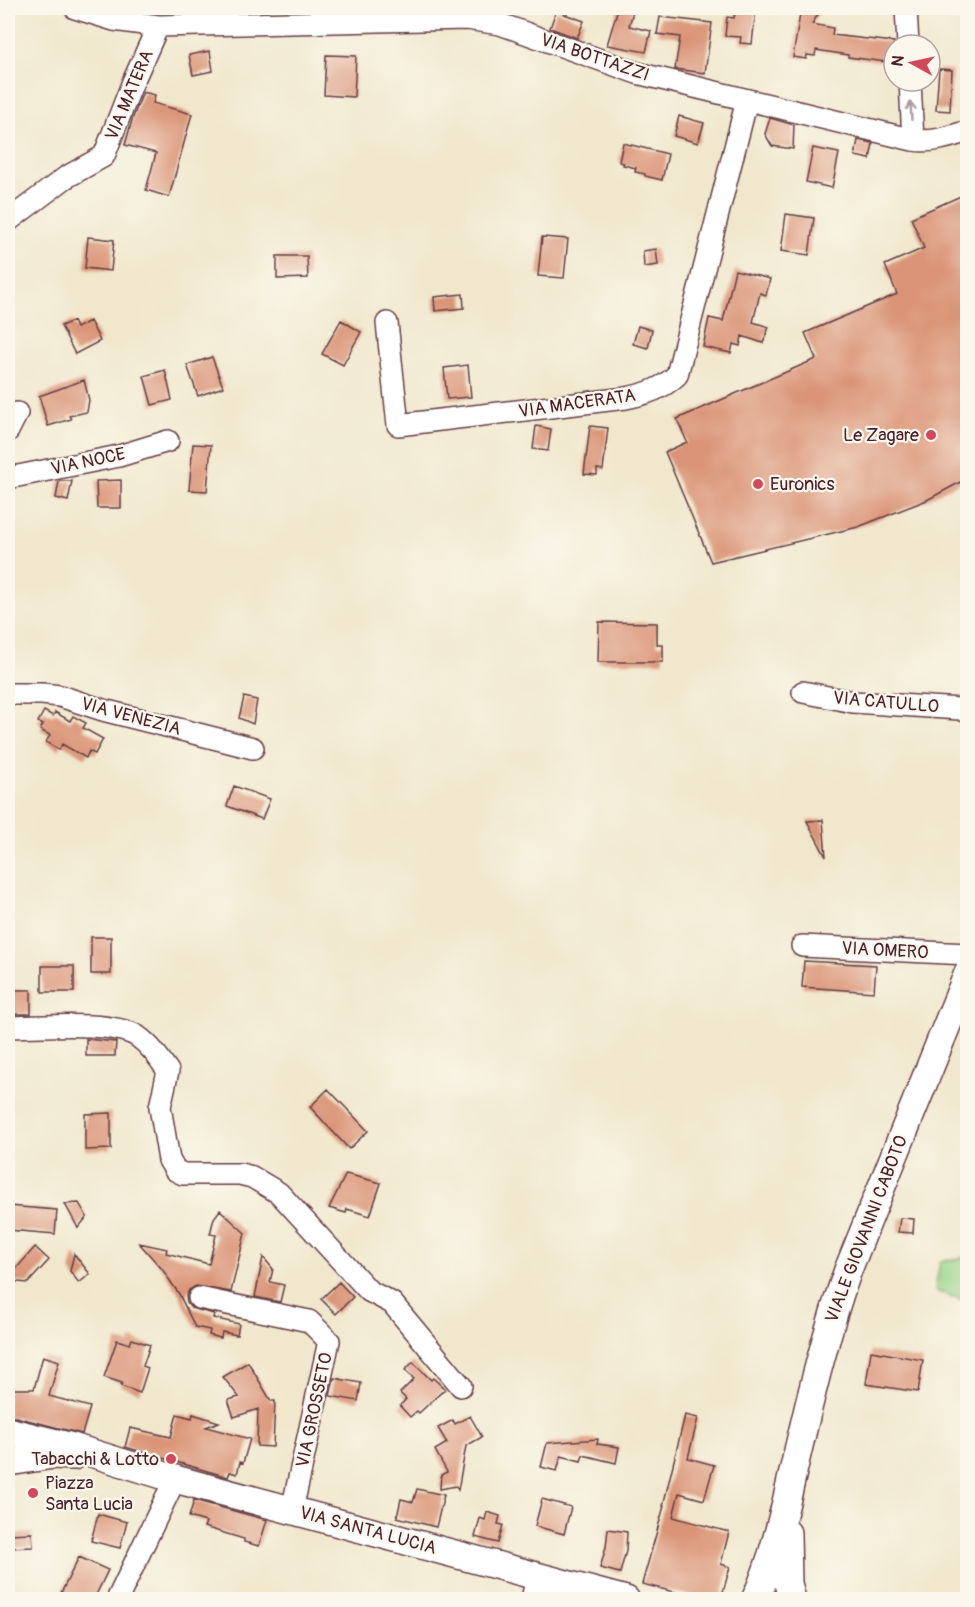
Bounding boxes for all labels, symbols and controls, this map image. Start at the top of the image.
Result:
street label: VIA BOTTAZZI [537,28,652,87]
north arrow [882,33,942,93]
street label: VIA MATERA [100,46,159,144]
text: N [887,54,909,68]
one-way arrow [906,101,917,121]
street label: VIA MACERATA [517,384,638,423]
place label: Le Zagare [843,424,919,447]
marker: Le Zagare [924,428,938,442]
street label: VIA NOCE [49,442,127,481]
place label: Euronics [770,473,835,496]
marker: Euronics [751,477,765,491]
street label: VIA CATULLO [832,686,940,719]
street label: VIA VENEZIA [78,692,184,741]
street label: VIA OMERO [841,937,929,964]
street label: VIALE GIOVANNI CABOTO [820,1132,913,1326]
street label: VIA GROSSETO [291,1350,338,1470]
place label: Tabacchi & Lotto [31,1448,159,1471]
marker: Tabacchi & Lotto [164,1452,178,1466]
place label: Piazza Santa Lucia [45,1472,133,1516]
marker: Piazza Santa Lucia [26,1486,40,1500]
street label: VIA SANTA LUCIA [297,1501,439,1560]

